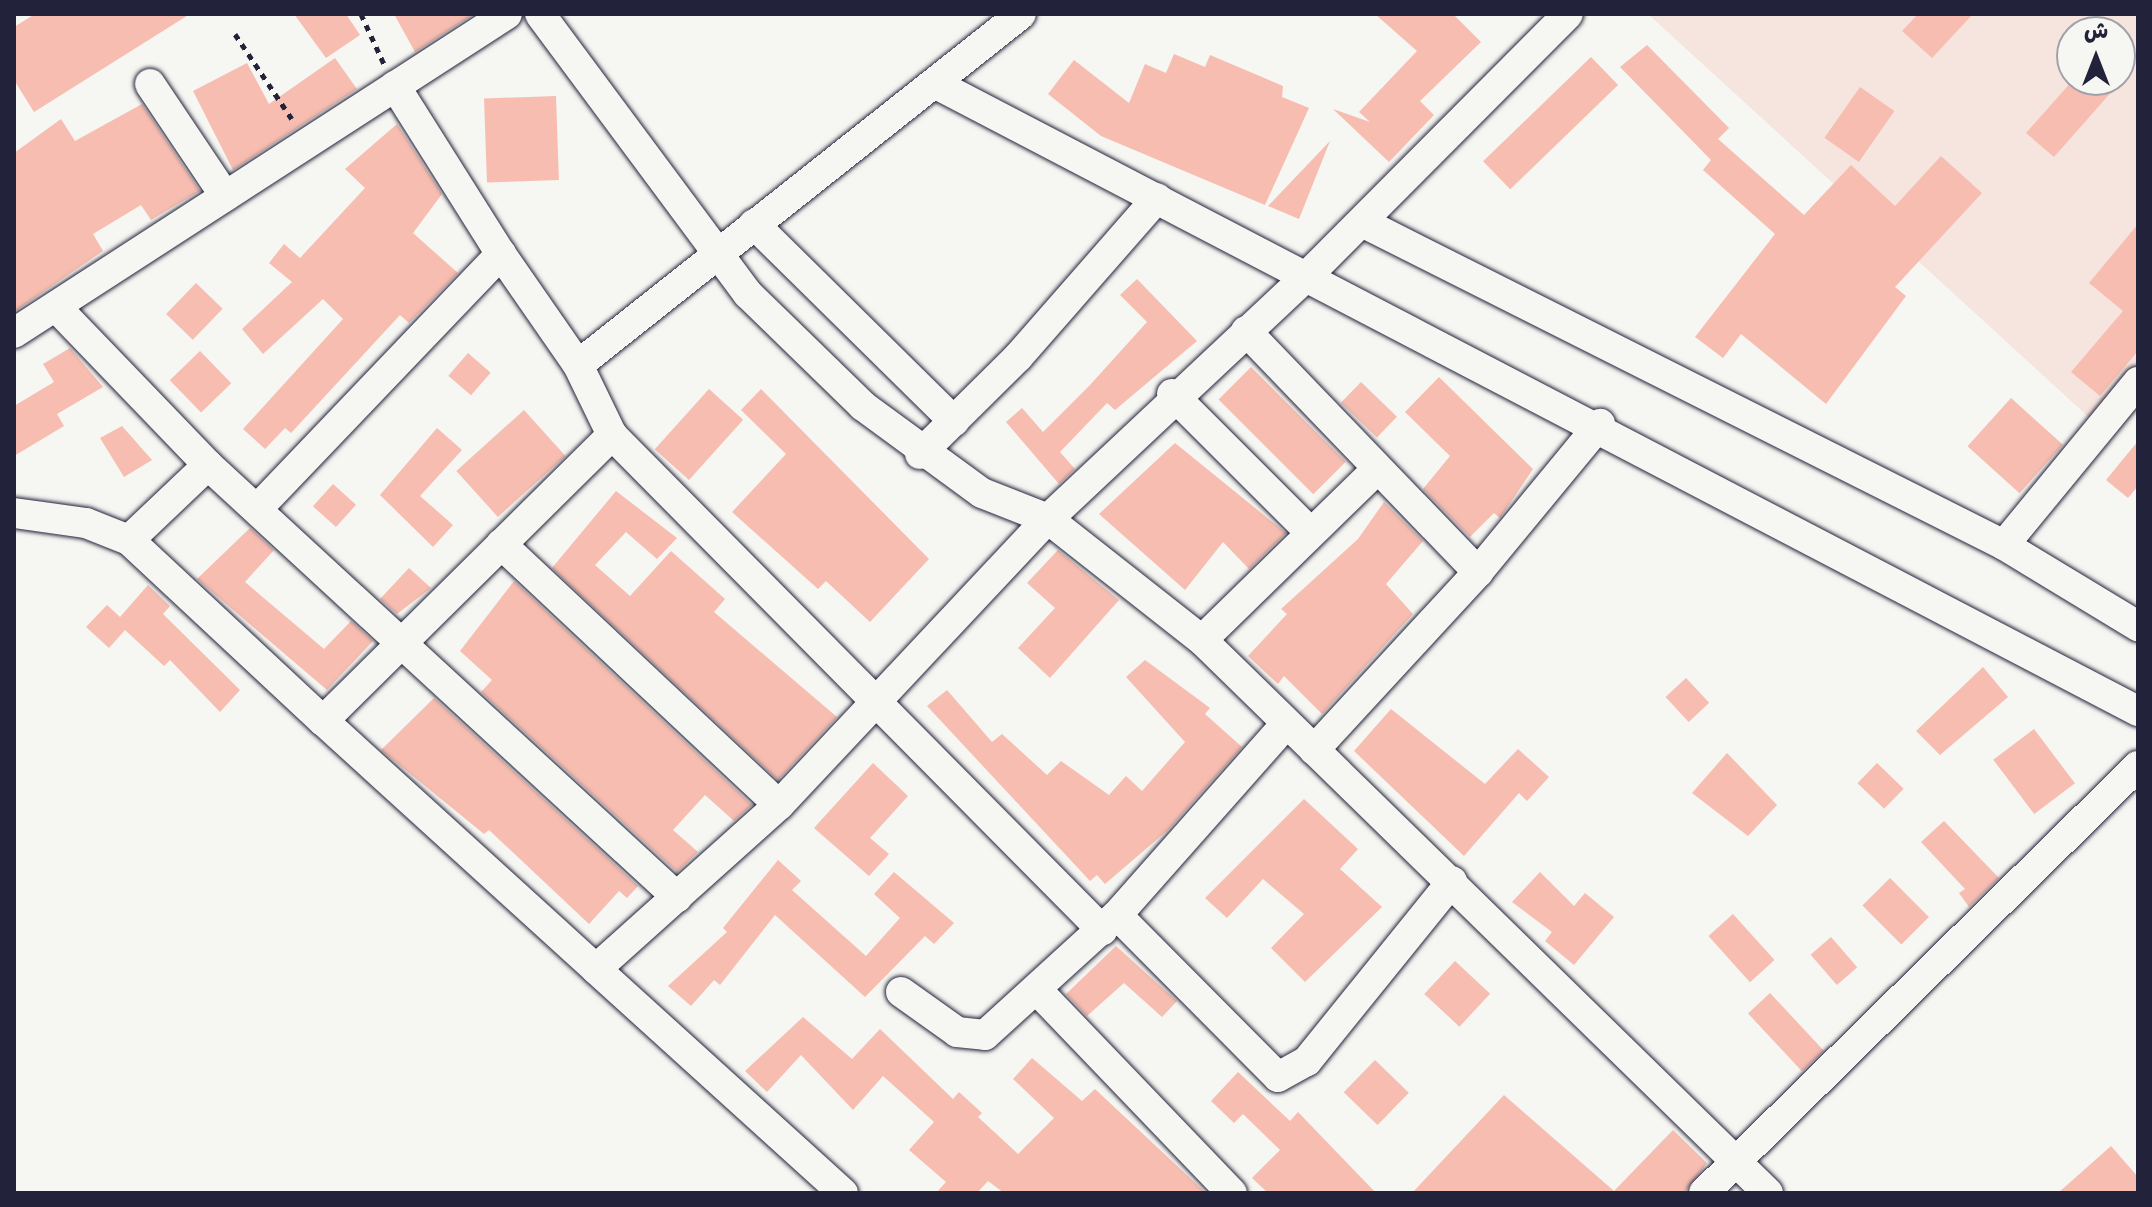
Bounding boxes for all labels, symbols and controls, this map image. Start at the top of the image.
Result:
north arrow [2056,16,2136,96]
text: ش [2084,18,2108,49]

